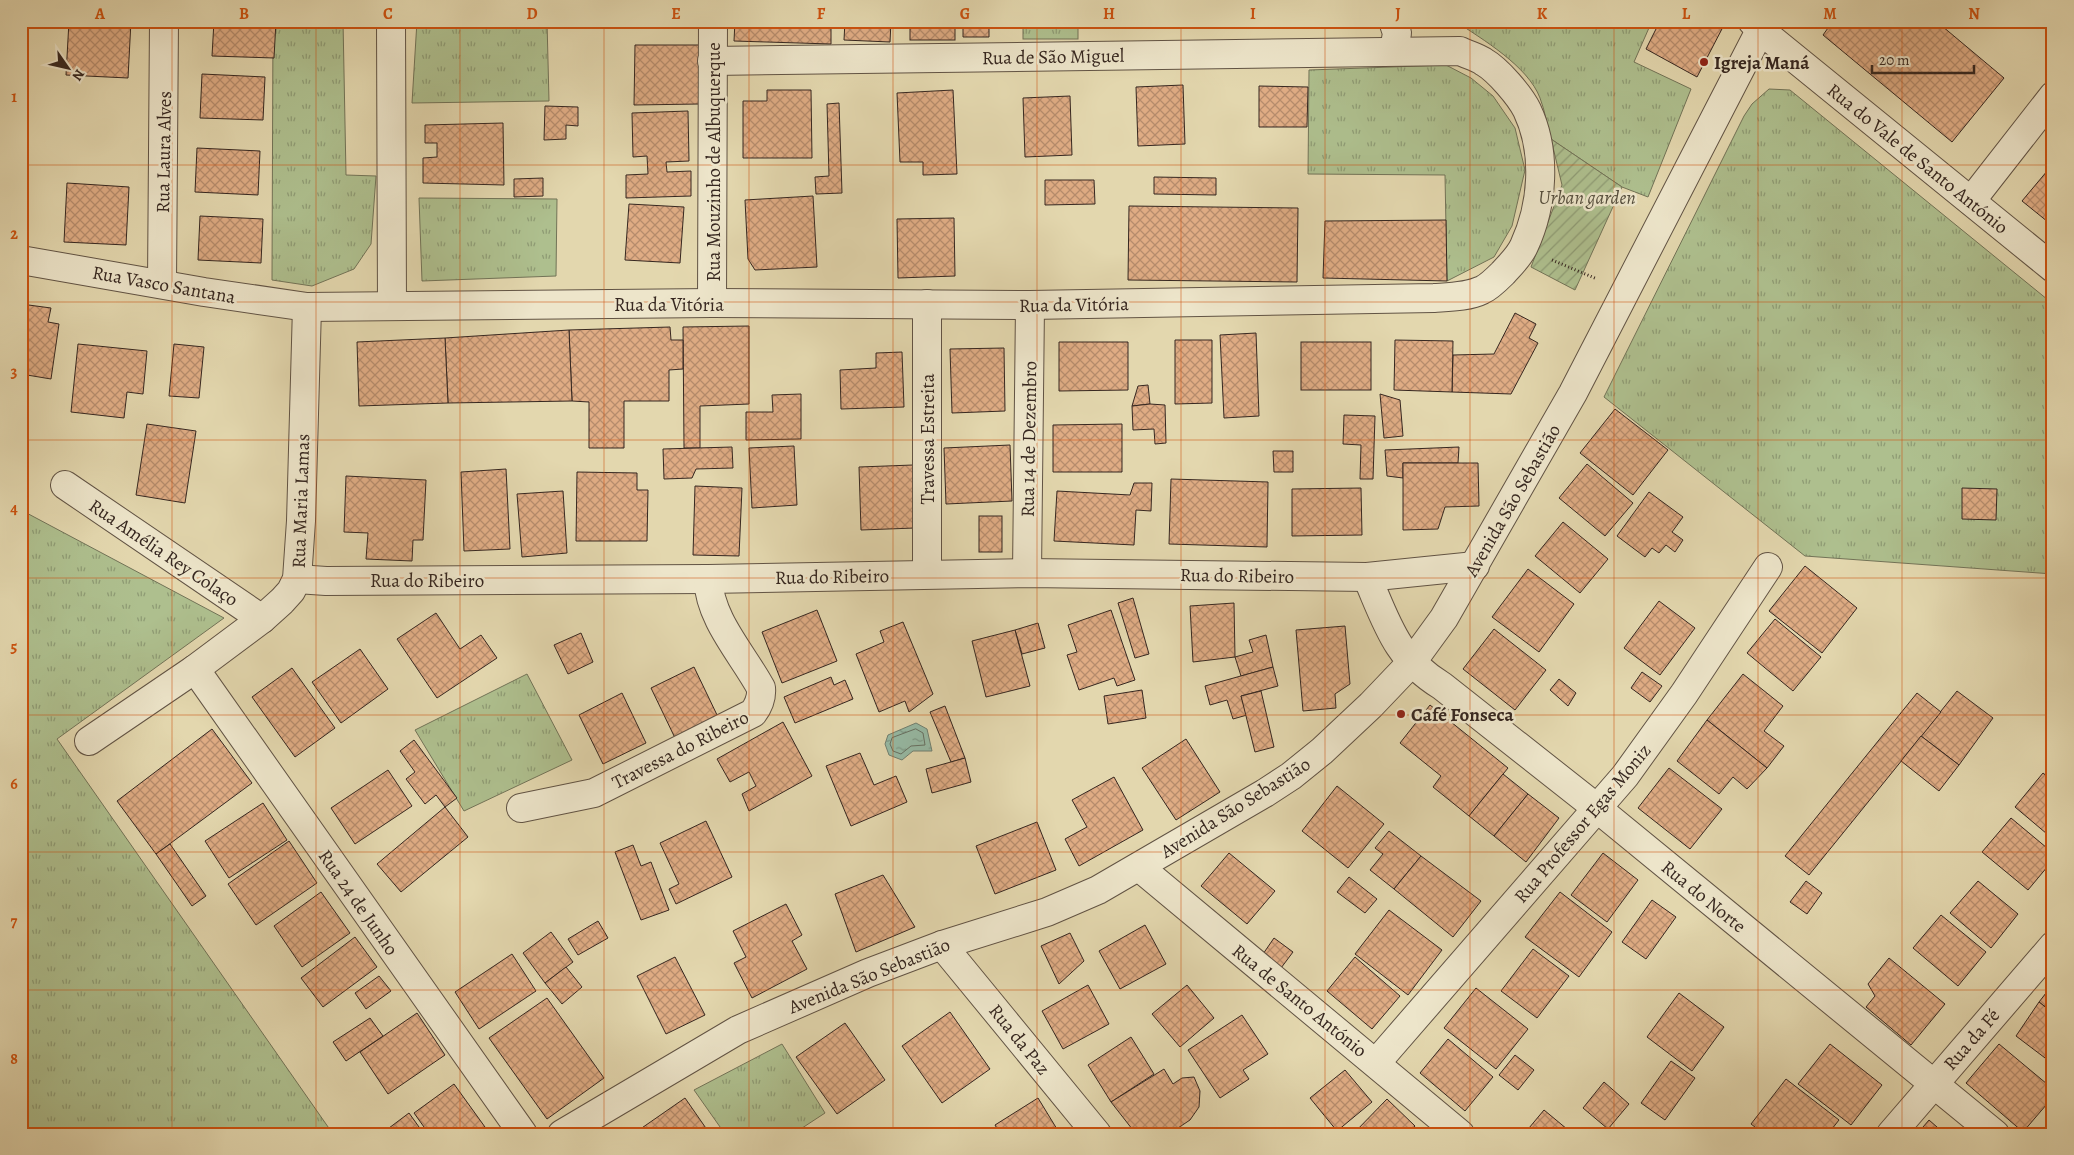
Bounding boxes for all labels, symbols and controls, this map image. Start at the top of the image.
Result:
text: A [94,3,106,25]
text: B [239,3,249,25]
text: C [383,3,393,25]
text: D [526,3,538,25]
text: E [671,3,681,25]
text: F [817,3,826,25]
text: G [960,3,970,25]
text: H [1103,3,1115,25]
text: I [1250,3,1256,25]
text: J [1395,3,1401,25]
text: K [1537,3,1548,25]
text: L [1682,3,1691,25]
text: M [1823,3,1837,25]
text: N [1968,3,1980,25]
north arrow [42,42,92,92]
street label: Rua Mouzinho de Albuquerque [701,42,727,282]
scale bar [1872,42,1974,74]
street label: Rua de São Miguel [982,43,1125,71]
place label: Igreja Maná [1714,50,1810,76]
text: 20 m [1879,50,1910,70]
marker: Igreja Maná [1698,56,1710,68]
text: N [68,65,89,85]
street label: Rua do Vale de Santo António [1821,77,2013,240]
text: 1 [11,86,17,108]
street label: Rua Laura Alves [150,91,178,213]
park label: Urban garden [1538,185,1636,211]
text: 2 [10,223,18,245]
street label: Rua Vasco Santana [90,260,238,310]
street label: Rua da Vitória [1019,291,1129,319]
street label: Rua da Vitória [614,292,724,318]
text: 3 [11,361,18,383]
street label: Rua 14 de Dezembro [1015,361,1043,517]
street label: Travessa Estreita [915,373,941,505]
street label: Avenida São Sebastião [1458,420,1567,582]
street label: Rua Maria Lamas [286,433,316,569]
street label: Rua Amélia Rey Colaço [84,493,243,613]
text: 4 [10,498,18,520]
street label: Rua do Ribeiro [1180,562,1294,590]
street label: Rua do Ribeiro [775,563,889,591]
street label: Rua do Ribeiro [370,568,484,594]
text: 5 [11,636,18,658]
place label: Café Fonseca [1411,702,1514,728]
street label: Travessa do Ribeiro [608,704,753,796]
marker: Café Fonseca [1395,708,1407,720]
street label: Rua Professor Egas Moniz [1508,738,1657,909]
street label: Avenida São Sebastião [1155,751,1315,865]
text: 6 [10,773,18,795]
street label: Rua 24 de Junho [312,844,404,961]
street label: Rua do Norte [1655,855,1751,939]
text: 7 [11,911,18,933]
street label: Avenida São Sebastião [784,932,954,1021]
street label: Rua de Santo António [1226,938,1372,1063]
street label: Rua da Paz [983,999,1056,1081]
street label: Rua da Fé [1938,1003,2006,1076]
text: 8 [10,1048,18,1070]

